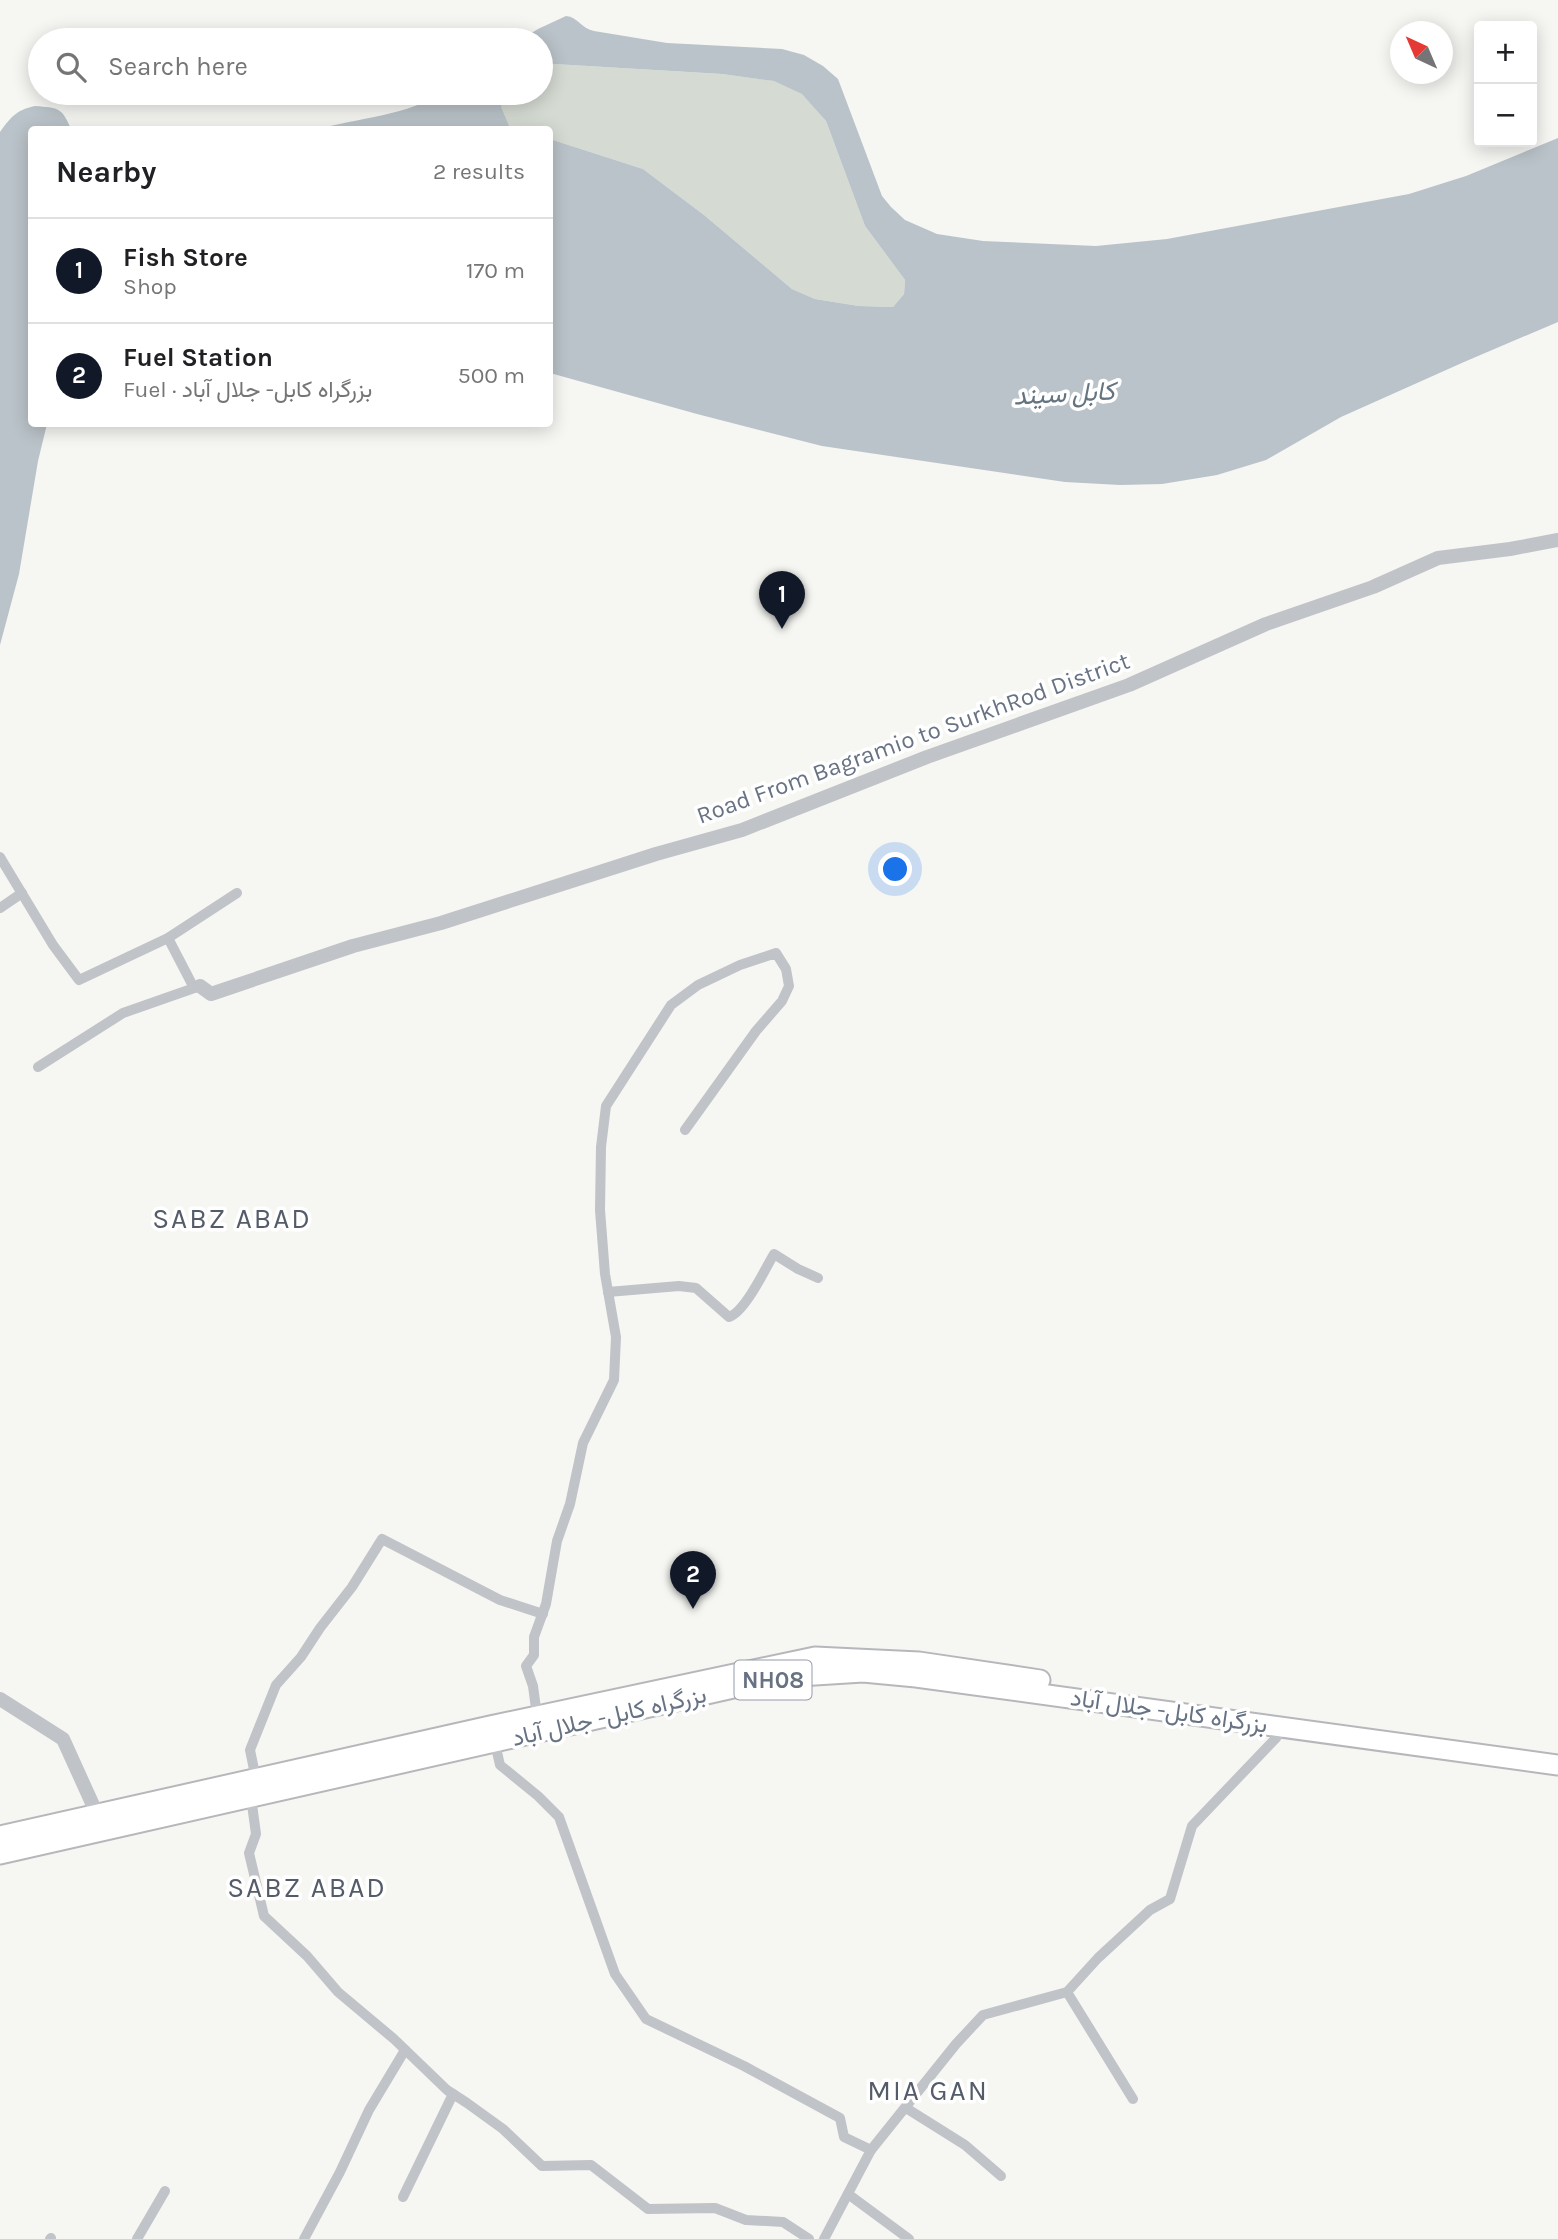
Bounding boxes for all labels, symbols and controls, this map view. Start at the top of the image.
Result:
north arrow [1390,21,1453,84]
map controls [1474,21,1537,147]
button: + [1474,21,1537,84]
search box [28,28,553,105]
icon: search [52,48,90,86]
text: Search here [108,51,248,82]
button: − [1474,84,1537,147]
text: Nearby [56,154,156,190]
text: 2 results [433,158,525,185]
text: Fish Store [123,242,248,273]
text: 1 [75,257,83,284]
text: 170 m [466,257,525,284]
text: Shop [123,273,177,300]
text: Fuel Station [123,342,273,373]
text: 2 [72,362,86,389]
text: 500 m [458,362,525,389]
water label: کابل سيند [1013,375,1120,412]
text: Fuel · بزرگراه کابل- جلال آباد [123,376,372,403]
pin: 1 [759,571,805,629]
street label: Road From Bagramio to SurkhRod District [693,646,1133,830]
your location [878,852,912,886]
district label: SABZ ABAD [152,1202,312,1235]
pin: 2 [670,1551,716,1609]
road number: NH08 [734,1660,812,1700]
street label: بزرگراه کابل- جلال آباد [509,1680,709,1753]
street label: بزرگراه کابل- جلال آباد [1068,1683,1269,1740]
district label: SABZ ABAD [227,1871,387,1904]
district label: MIA GAN [867,2074,989,2107]

